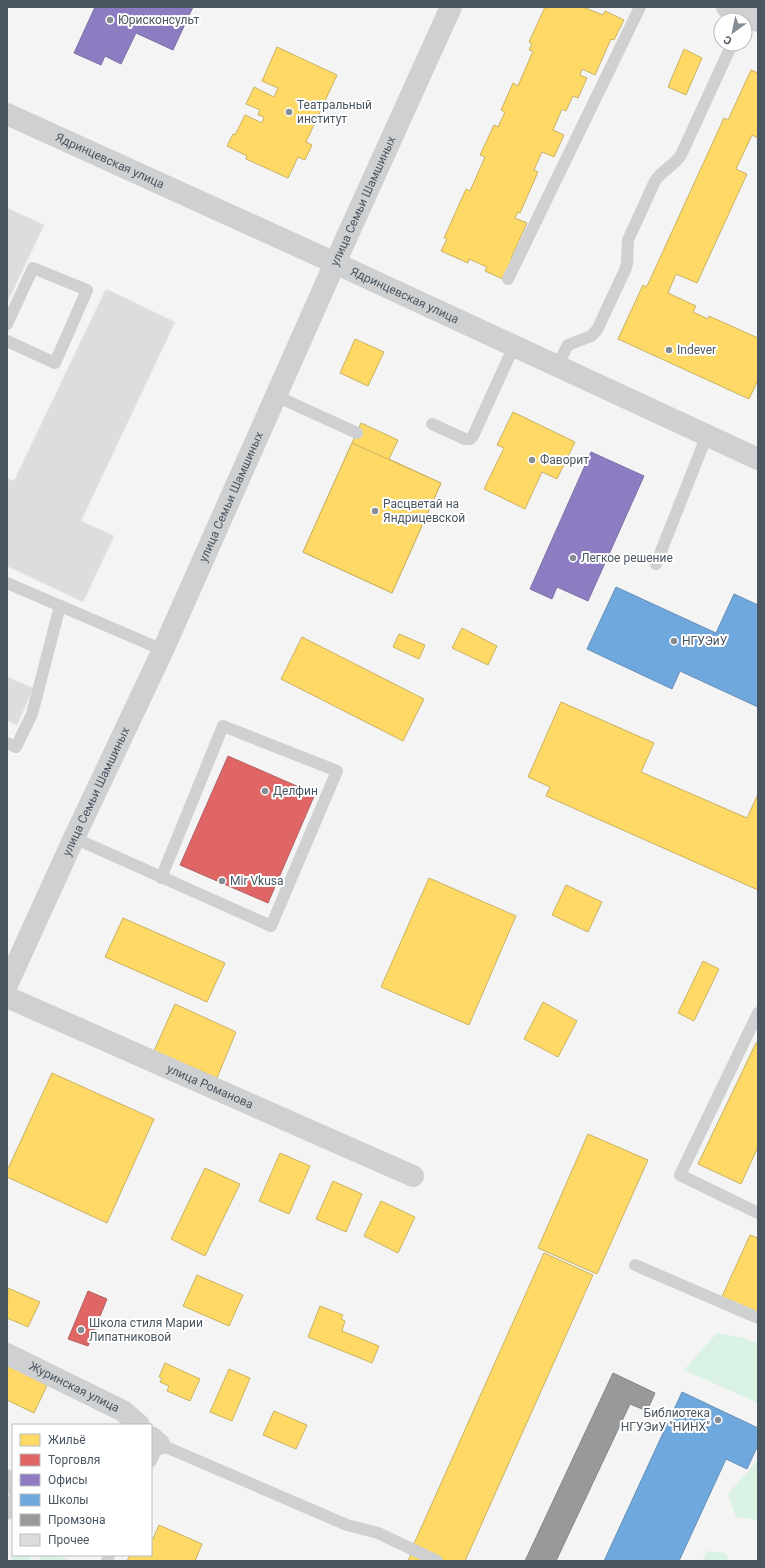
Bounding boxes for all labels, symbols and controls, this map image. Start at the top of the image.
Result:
north arrow [713,12,753,52]
place label: Юрисконсульт [118,13,200,27]
marker: Юрисконсульт [105,15,115,25]
text: С [721,33,734,47]
place label: Театральный институт [297,98,372,126]
marker: Театральный институт [284,107,294,117]
street label: Ядринцевская улица [53,130,166,191]
street label: улица Семьи Шамшиных [328,134,399,268]
street label: Ядринцевская улица [348,264,461,326]
place label: Indever [677,343,716,357]
marker: Indever [664,345,674,355]
street label: улица Семьи Шамшиных [196,430,266,564]
place label: Фаворит [540,453,589,467]
marker: Фаворит [527,455,537,465]
place label: Расцветай на Яндрицевской [383,497,465,525]
marker: Расцветай на Яндрицевской [370,506,380,516]
place label: Легкое решение [581,551,673,565]
marker: Легкое решение [568,553,578,563]
place label: НГУЭиУ [682,634,728,648]
marker: НГУЭиУ [669,636,679,646]
street label: улица Семьи Шамшиных [60,725,133,858]
place label: Делфин [273,784,318,798]
marker: Делфин [260,786,270,796]
place label: Mir Vkusa [230,874,284,888]
marker: Mir Vkusa [217,876,227,886]
street label: улица Романова [165,1061,255,1112]
place label: Школа стиля Марии Липатниковой [89,1316,203,1344]
marker: Школа стиля Марии Липатниковой [76,1325,86,1335]
street label: Журинская улица [27,1359,122,1415]
place label: Библиотека НГУЭиУ "НИНХ" [621,1406,710,1434]
marker: Библиотека НГУЭиУ "НИНХ" [713,1415,723,1425]
legend [12,1424,152,1556]
text: Жильё [48,1433,86,1447]
text: Торговля [48,1453,100,1467]
text: Офисы [48,1473,88,1487]
text: Школы [48,1493,89,1507]
text: Промзона [48,1513,105,1527]
text: Прочее [48,1533,89,1547]

